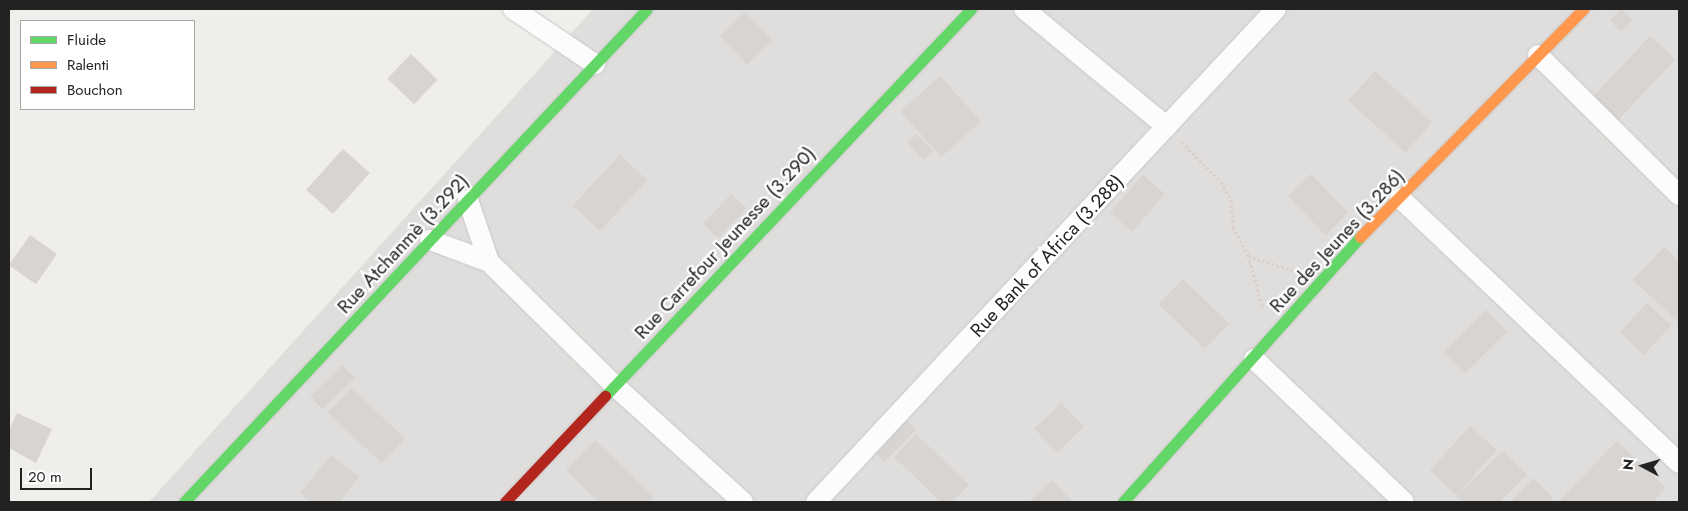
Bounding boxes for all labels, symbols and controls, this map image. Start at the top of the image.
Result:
legend [20,20,195,110]
text: Fluide [67,29,106,51]
text: Ralenti [67,54,109,76]
text: Bouchon [67,79,123,101]
street label: Rue Carrefour Jeunesse (3.290) [630,142,820,344]
street label: Rue des Jeunes (3.286) [1265,165,1409,317]
street label: Rue Atchanmè (3.292) [333,170,473,318]
street label: Rue Bank of Africa (3.288) [966,170,1128,342]
north arrow [1618,441,1668,491]
scale bar [22,458,95,490]
text: N [1618,458,1639,471]
text: 20 m [28,466,62,488]

